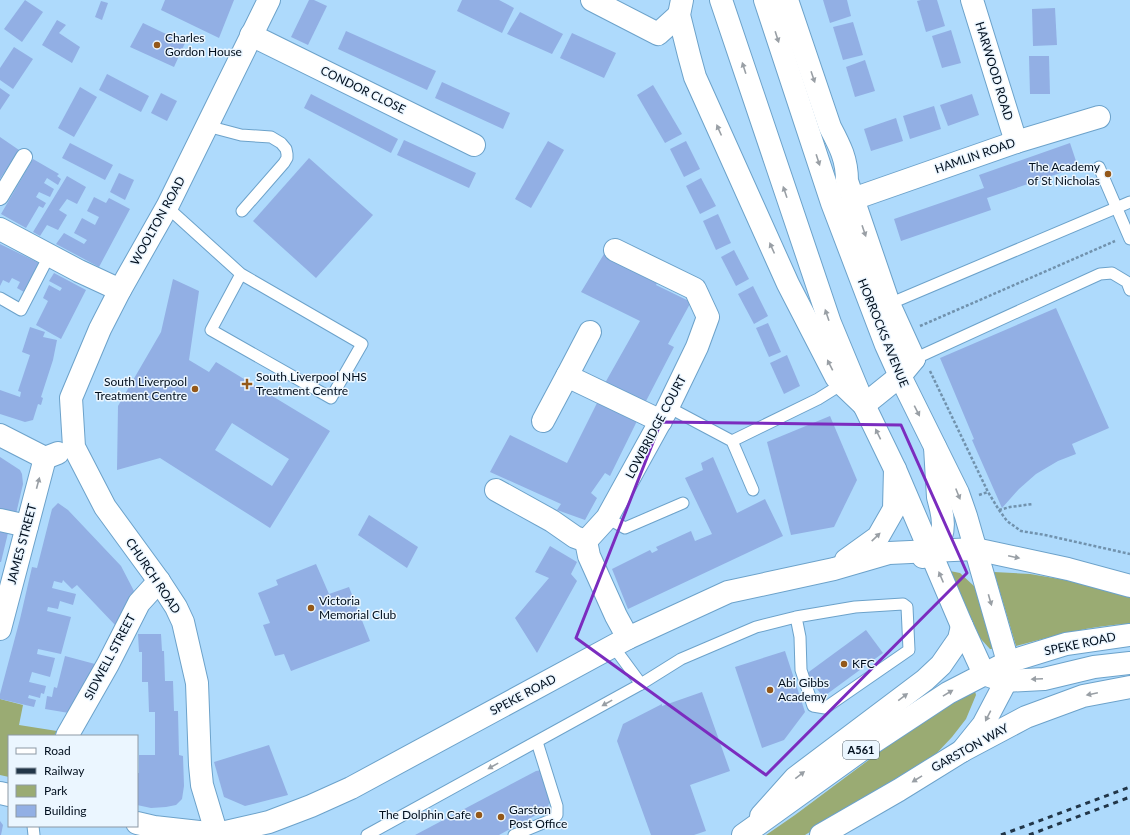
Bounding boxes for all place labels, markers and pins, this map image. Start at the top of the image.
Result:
place label: Charles Gordon House [165,30,242,59]
marker: Charles Gordon House [152,40,162,50]
place label: The Academy of St Nicholas [1027,159,1101,188]
marker: The Academy of St Nicholas [1103,169,1113,179]
place label: South Liverpool NHS Treatment Centre [256,369,367,398]
place label: South Liverpool Treatment Centre [95,374,187,403]
marker: South Liverpool NHS Treatment Centre [241,378,253,390]
marker: South Liverpool Treatment Centre [190,384,200,394]
place label: Victoria Memorial Club [319,593,397,622]
marker: Victoria Memorial Club [306,603,316,613]
place label: KFC [852,656,875,671]
marker: KFC [839,659,849,669]
place label: Abi Gibbs Academy [778,675,829,704]
marker: Abi Gibbs Academy [765,685,775,695]
place label: Garston Post Office [509,802,567,831]
place label: The Dolphin Cafe [379,807,471,822]
marker: The Dolphin Cafe [474,810,484,820]
marker: Garston Post Office [496,812,506,822]

